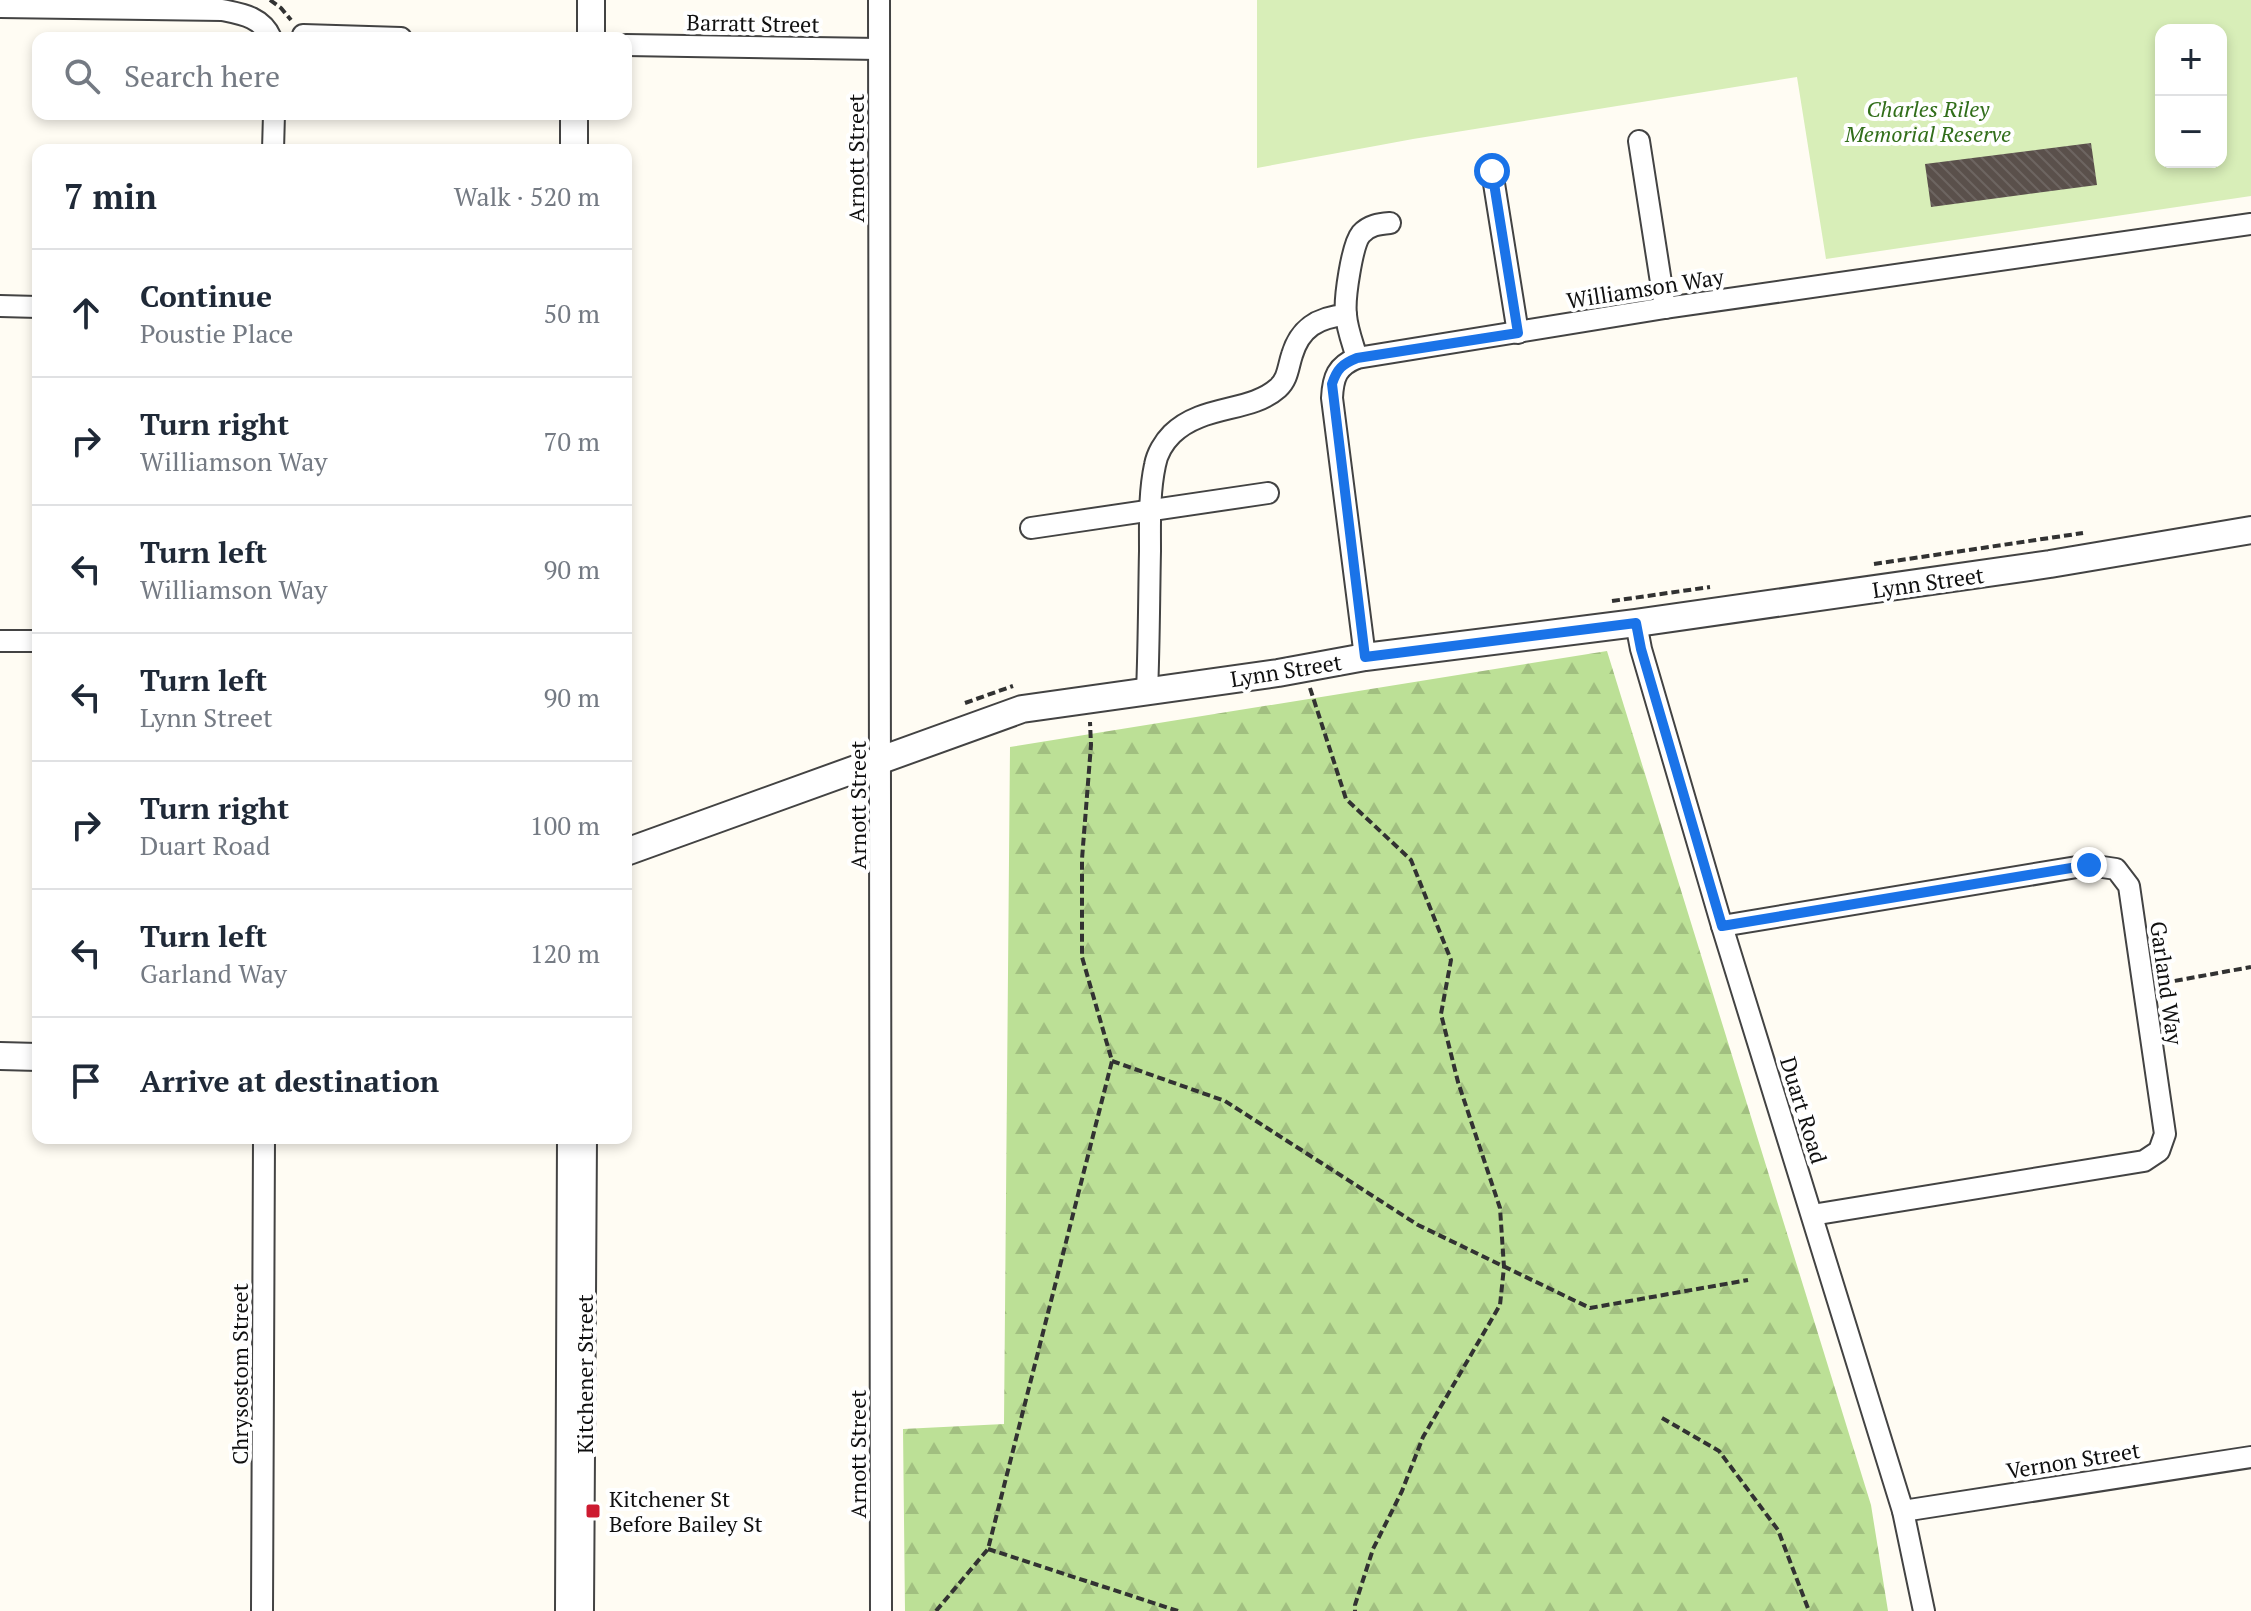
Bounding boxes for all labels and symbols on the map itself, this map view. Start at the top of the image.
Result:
street label: Barratt Street [686,7,820,39]
street label: Arnott Street [841,94,870,222]
park label: Charles Riley Memorial Reserve [1844,94,2011,148]
route start [1474,153,1510,189]
street label: Williamson Way [1564,261,1726,315]
street label: Lynn Street [1870,560,1986,604]
street label: Lynn Street [1228,647,1344,693]
street label: Arnott Street [843,741,872,869]
route end [2071,847,2107,883]
street label: Garland Way [2144,919,2190,1047]
street label: Duart Road [1774,1053,1834,1167]
street label: Chrysostom Street [225,1283,254,1465]
street label: Kitchener Street [570,1294,599,1454]
street label: Arnott Street [843,1390,872,1518]
street label: Vernon Street [2004,1435,2142,1485]
place label: Kitchener St Before Bailey St [609,1484,763,1538]
marker: Kitchener St Before Bailey St [584,1502,602,1520]

